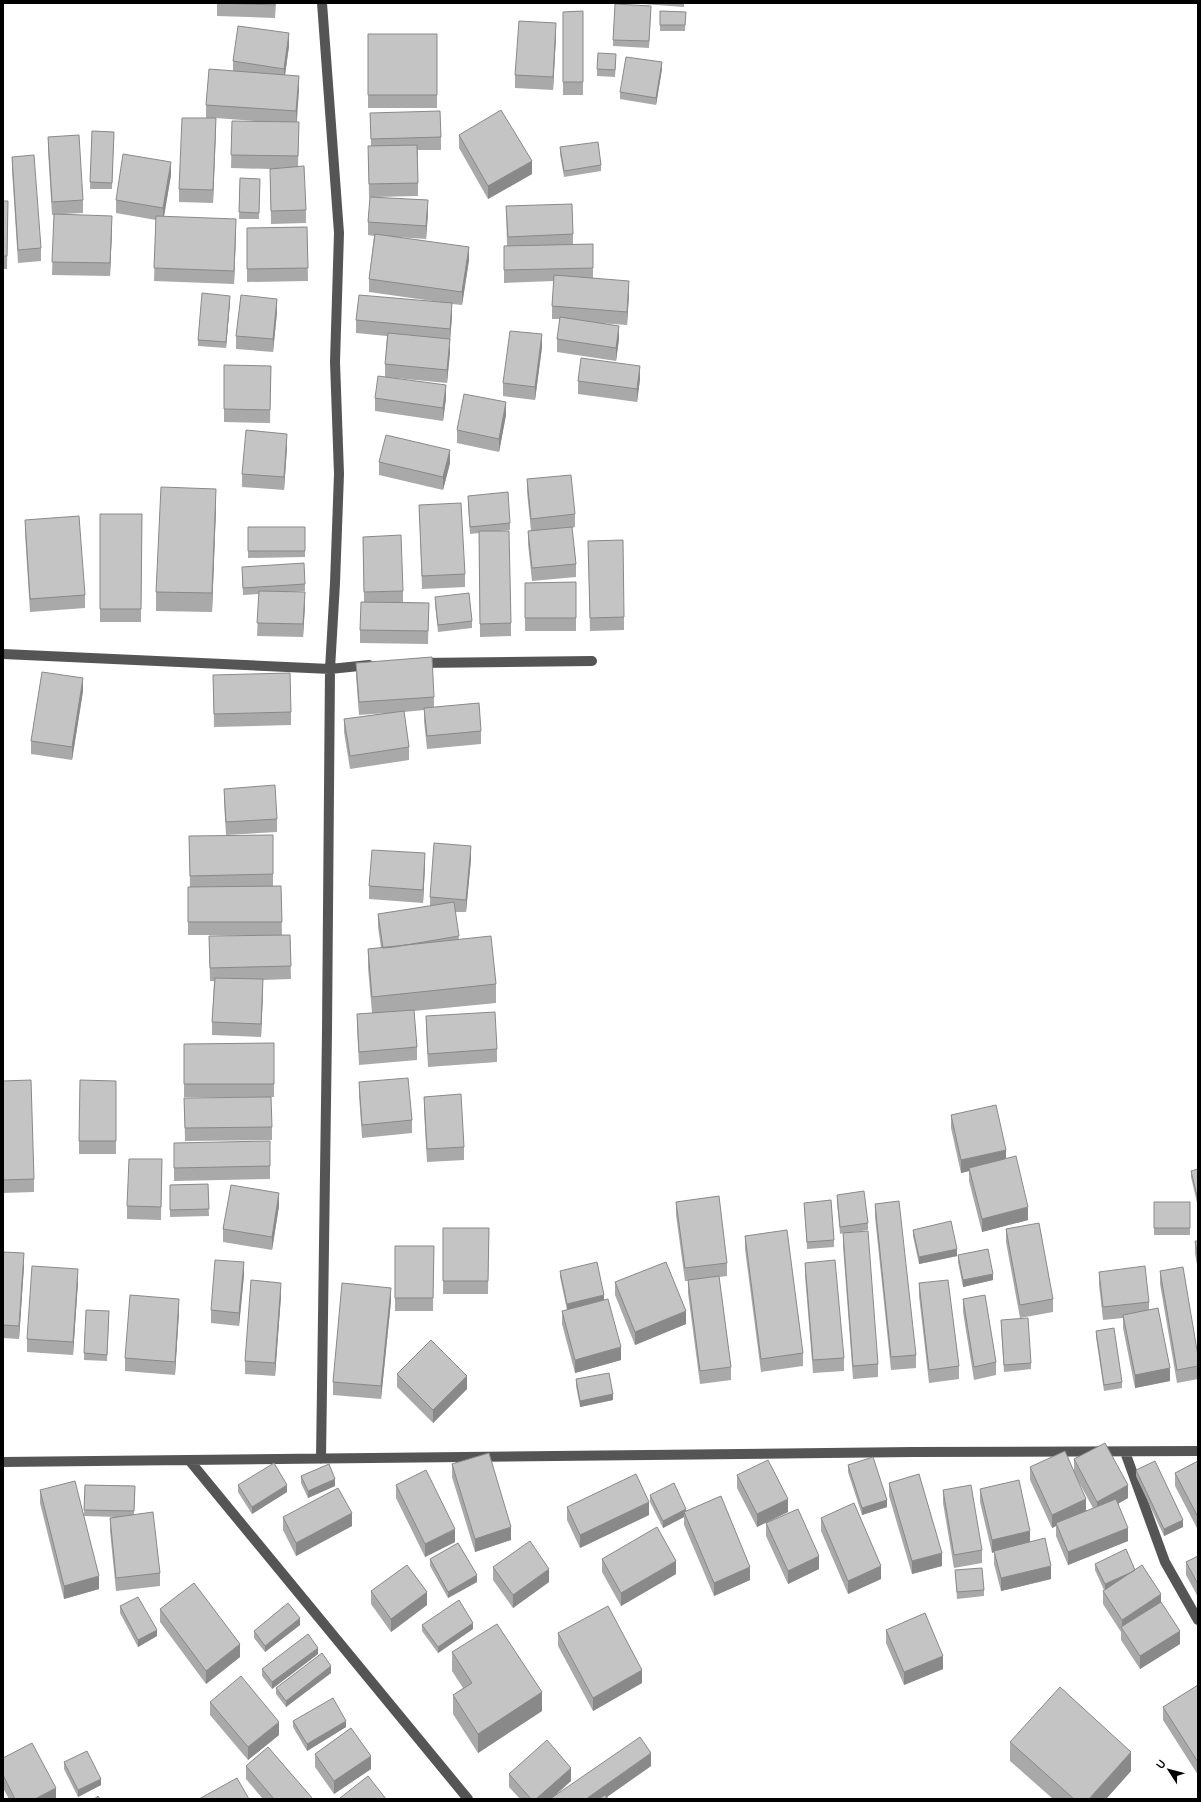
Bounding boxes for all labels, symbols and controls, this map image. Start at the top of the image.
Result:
north arrow [1149,1750,1189,1790]
text: U [1153,1757,1169,1771]

